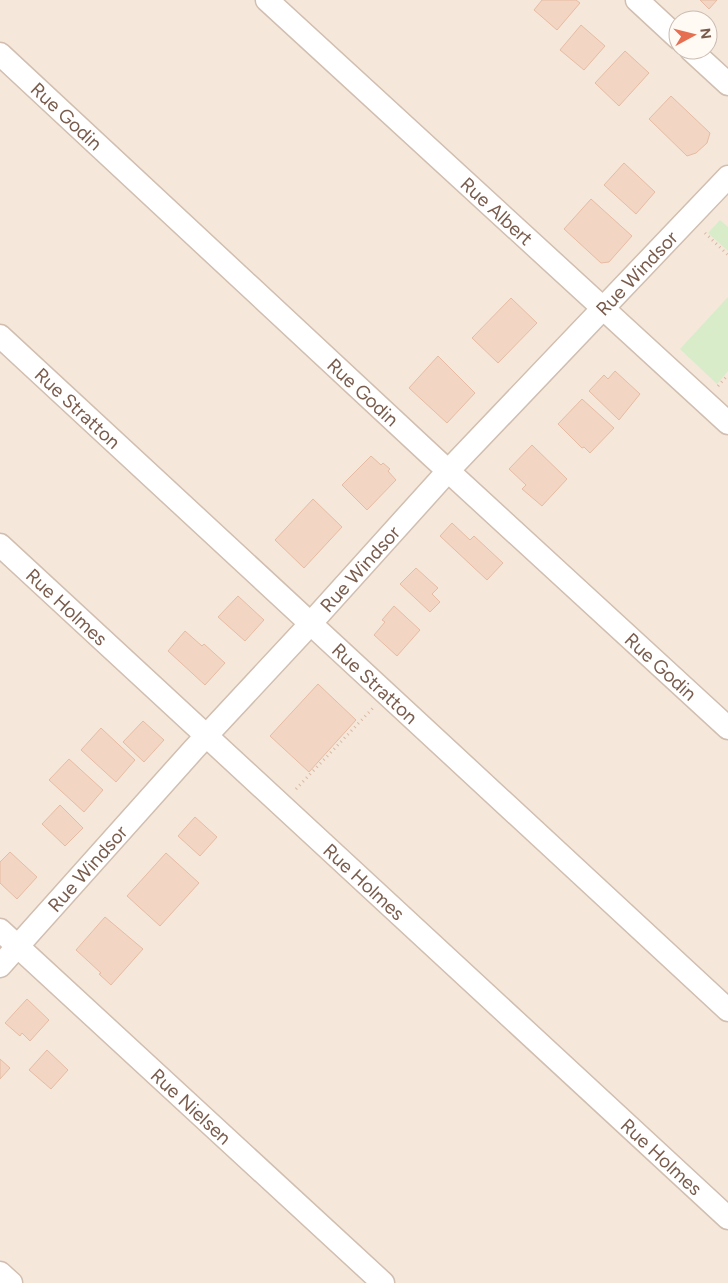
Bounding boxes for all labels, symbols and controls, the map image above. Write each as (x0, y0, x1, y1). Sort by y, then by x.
north arrow (668, 10, 718, 60)
text: N (696, 27, 715, 40)
street label: Rue Godin (26, 78, 107, 155)
street label: Rue Albert (456, 172, 537, 250)
street label: Rue Windsor (591, 226, 683, 321)
street label: Rue Godin (322, 353, 403, 431)
street label: Rue Stratton (30, 363, 125, 454)
street label: Rue Windsor (315, 521, 405, 617)
street label: Rue Holmes (21, 564, 112, 650)
street label: Rue Godin (620, 628, 701, 705)
street label: Rue Stratton (327, 638, 422, 729)
street label: Rue Windsor (43, 820, 133, 917)
street label: Rue Holmes (318, 839, 409, 925)
street label: Rue Nielsen (146, 1064, 236, 1149)
street label: Rue Holmes (616, 1114, 707, 1200)

